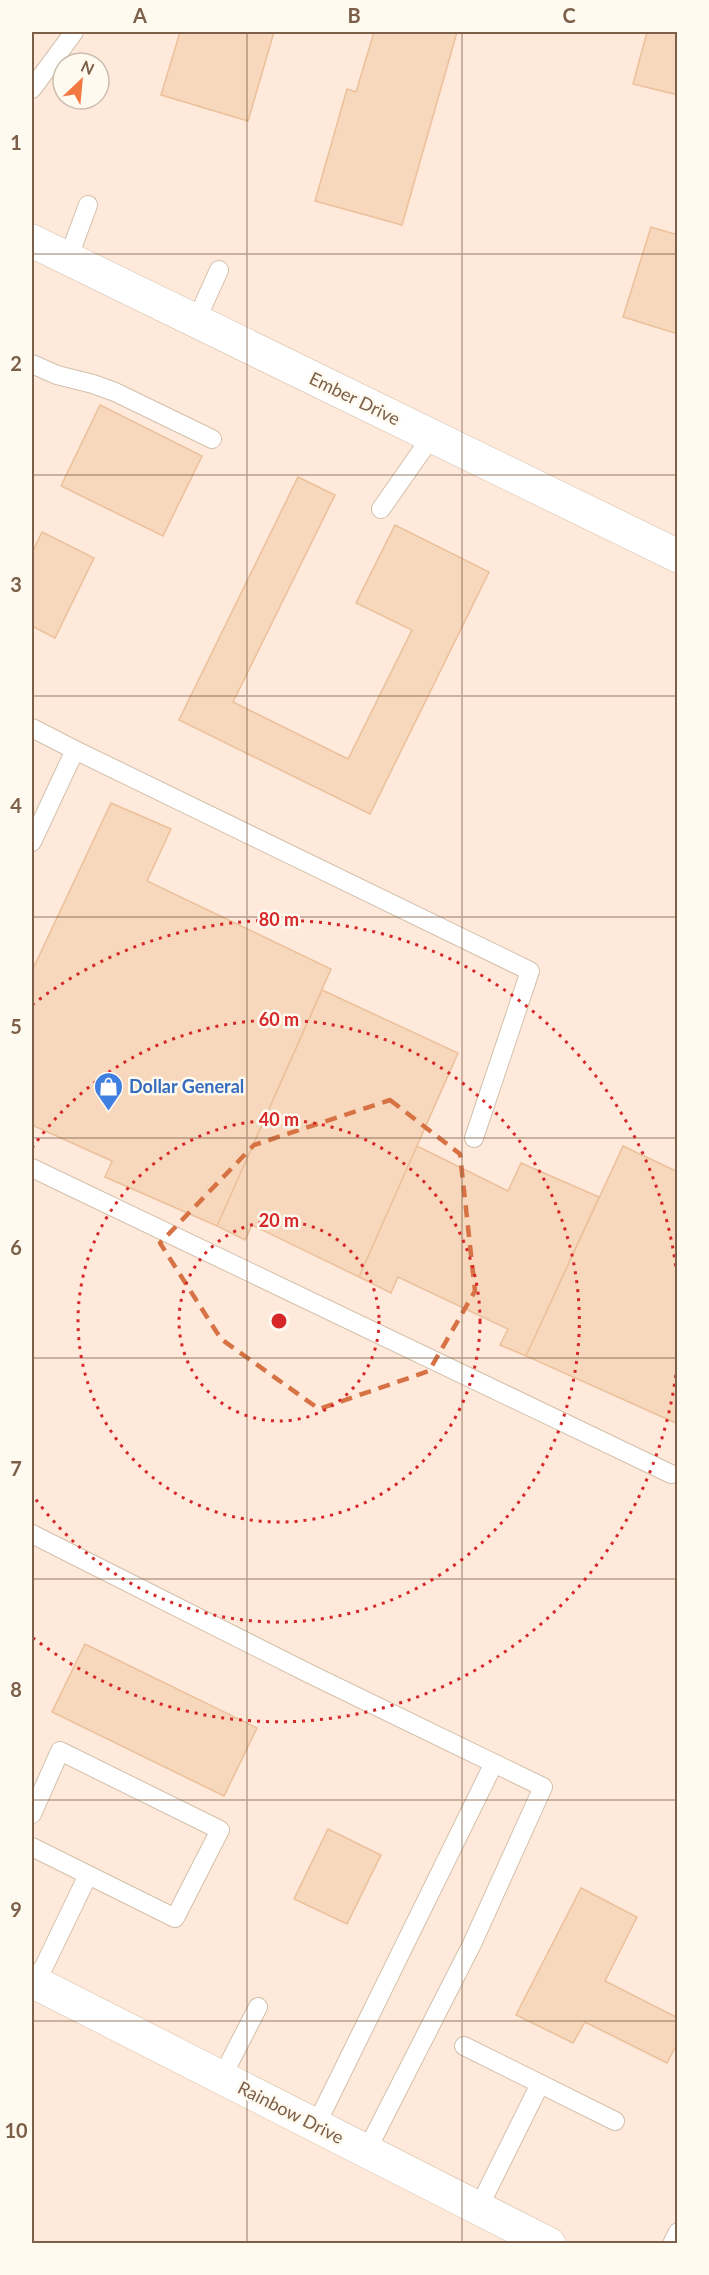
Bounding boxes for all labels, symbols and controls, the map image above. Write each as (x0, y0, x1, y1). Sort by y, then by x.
text: A (132, 3, 147, 27)
text: B (347, 3, 361, 27)
text: C (562, 3, 576, 27)
north arrow (51, 51, 111, 111)
text: N (78, 56, 97, 78)
text: 1 (10, 130, 22, 154)
text: 2 (10, 351, 22, 375)
street label: Ember Drive (306, 367, 404, 429)
text: 3 (10, 572, 22, 596)
text: 4 (10, 793, 22, 817)
text: 80 m (259, 908, 299, 930)
text: 60 m (259, 1008, 299, 1030)
text: 5 (10, 1014, 22, 1038)
shop icon: Dollar General (92, 1070, 124, 1112)
place label: Dollar General (129, 1075, 244, 1097)
text: 40 m (259, 1108, 299, 1130)
text: 20 m (259, 1209, 299, 1231)
text: 6 (10, 1235, 22, 1259)
centre of rings (269, 1311, 289, 1331)
text: 7 (10, 1456, 22, 1480)
text: 8 (10, 1677, 22, 1701)
text: 9 (10, 1897, 22, 1921)
street label: Rainbow Drive (234, 2076, 348, 2148)
text: 10 (4, 2118, 28, 2142)

